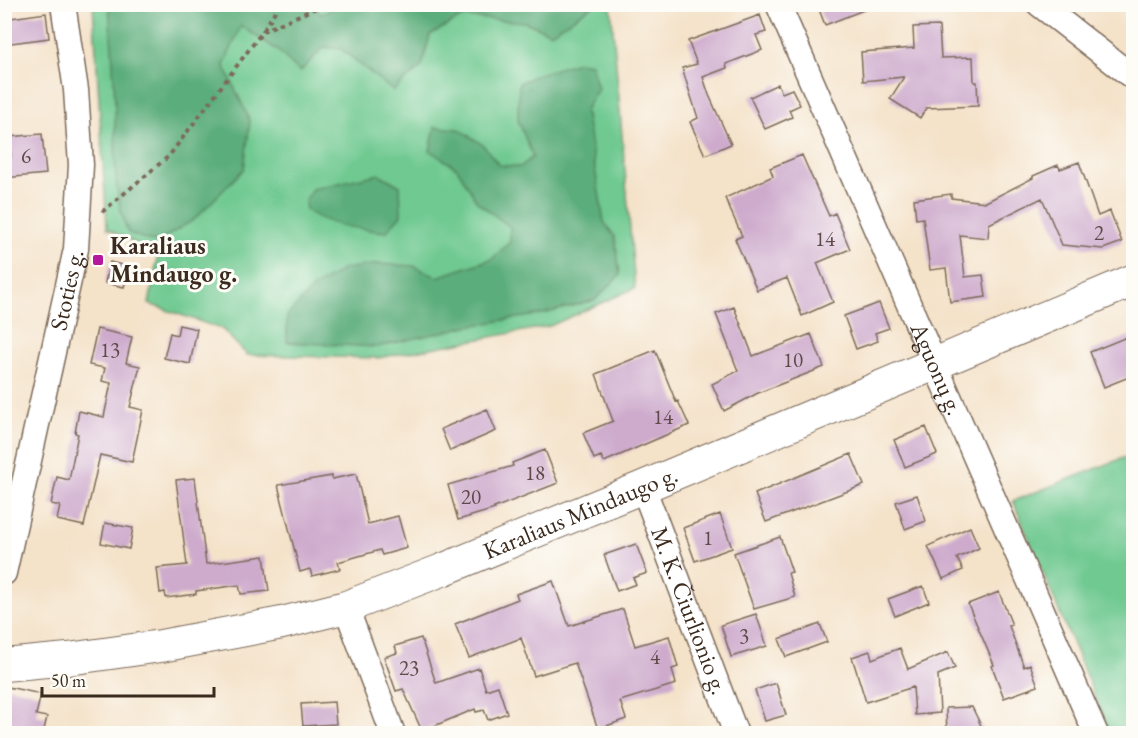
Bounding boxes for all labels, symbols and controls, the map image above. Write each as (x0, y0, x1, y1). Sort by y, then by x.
house number: 6 (21, 142, 31, 169)
house number: 2 (1094, 219, 1104, 246)
house number: 14 (815, 225, 836, 252)
place label: Karaliaus Mindaugo g. (110, 230, 237, 290)
street label: Stoties g. (42, 246, 90, 333)
marker: Karaliaus Mindaugo g. (91, 253, 105, 267)
street label: Aguonų g. (903, 317, 971, 420)
house number: 13 (100, 336, 120, 363)
house number: 10 (783, 346, 803, 373)
house number: 14 (653, 403, 674, 430)
street label: Karaliaus Mindaugo g. (478, 458, 682, 566)
house number: 18 (525, 459, 545, 486)
house number: 20 (461, 483, 481, 510)
street label: M. K. Čiurlionio g. (644, 522, 736, 699)
house number: 1 (703, 524, 713, 551)
house number: 3 (739, 622, 749, 649)
house number: 4 (650, 643, 661, 670)
house number: 23 (399, 654, 419, 681)
scale bar (42, 660, 214, 698)
text: 50 m (51, 669, 86, 692)

